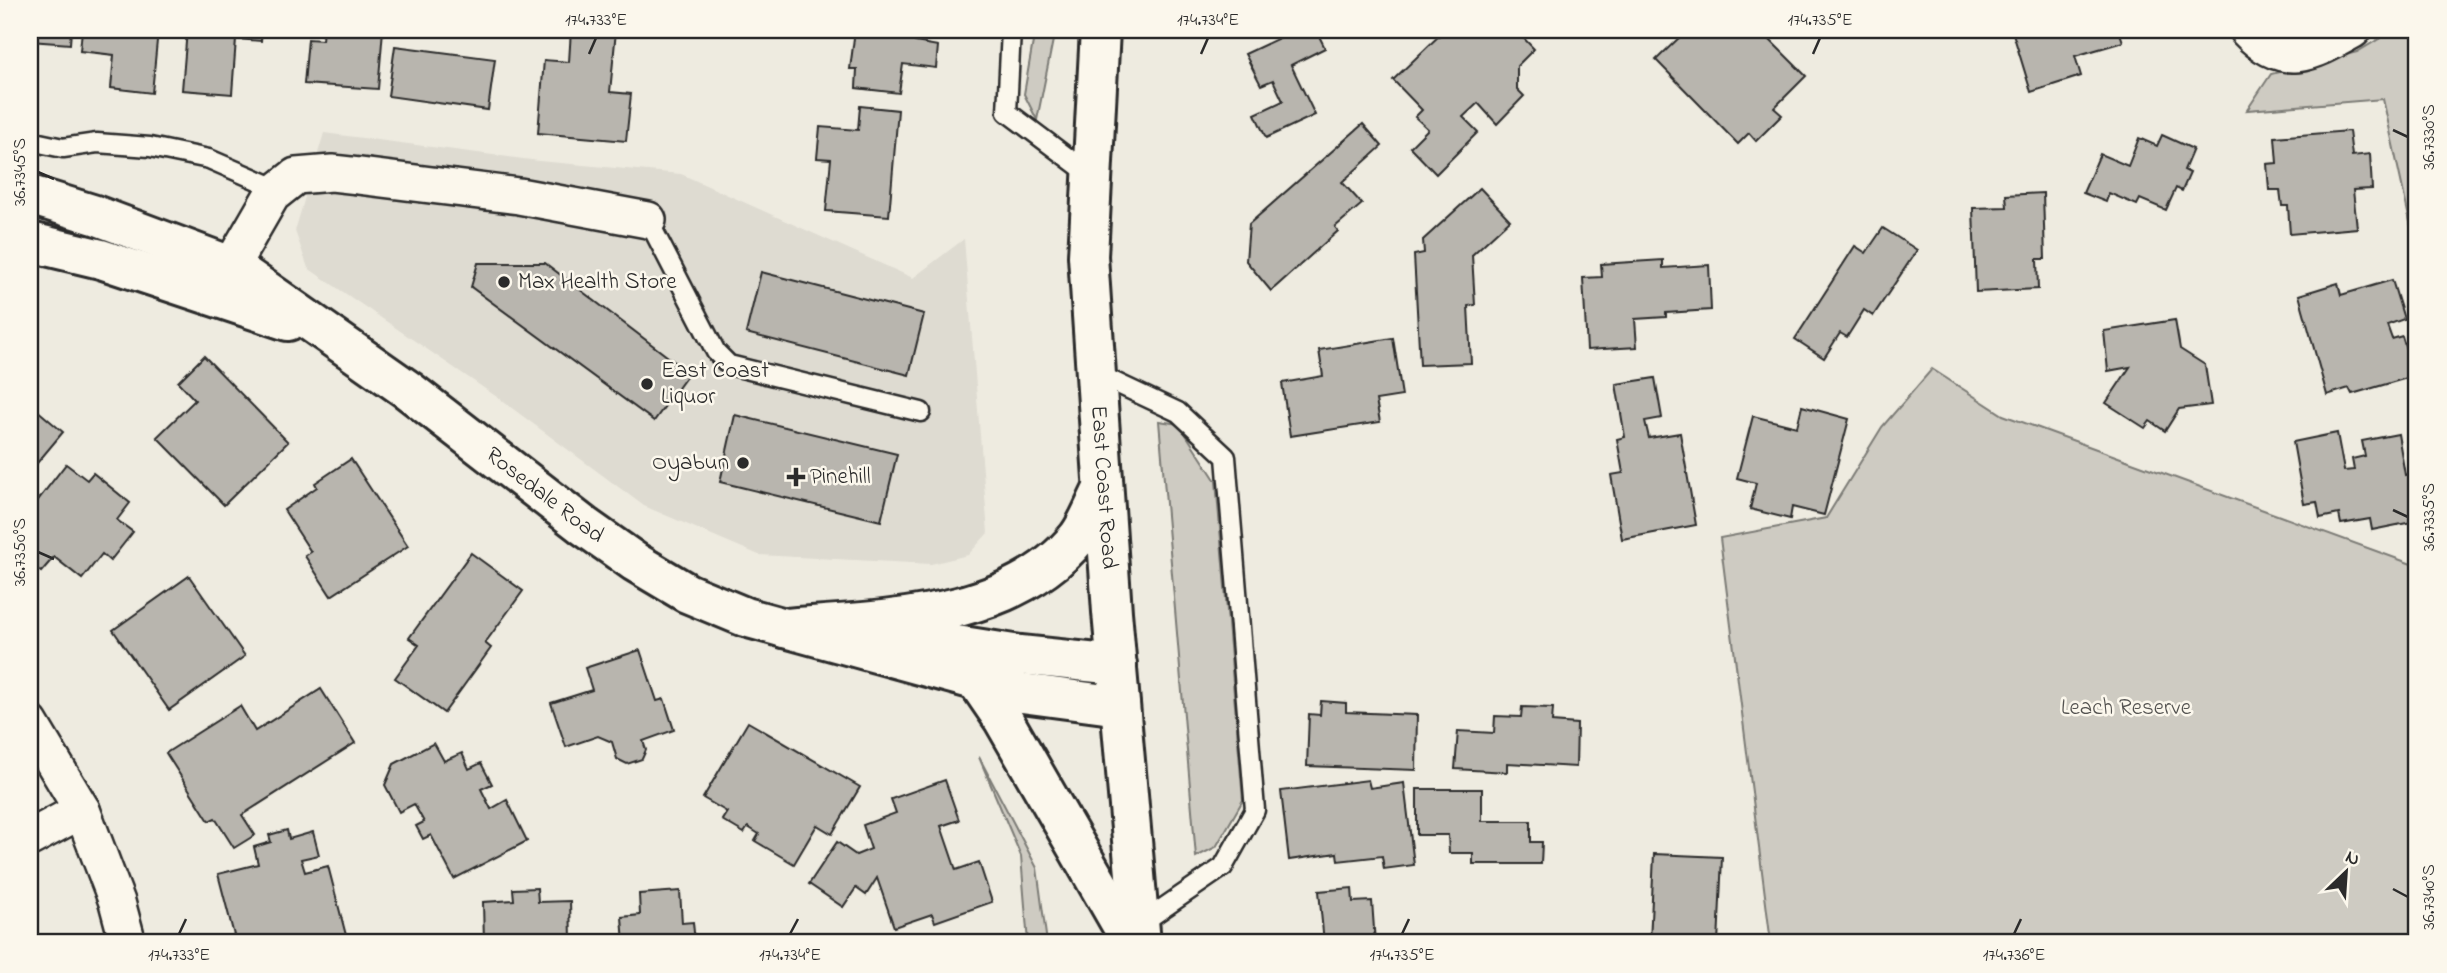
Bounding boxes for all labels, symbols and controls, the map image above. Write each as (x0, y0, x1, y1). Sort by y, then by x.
text: 174.733°E (565, 8, 627, 34)
text: 174.734°E (1177, 8, 1239, 34)
text: 174.735°E (1787, 8, 1853, 34)
text: 36.7330°S (2417, 104, 2443, 170)
text: 36.7345°S (8, 138, 34, 206)
place label: Max Health Store (518, 266, 677, 299)
marker: Max Health Store (496, 274, 512, 290)
place label: East Coast Liquor (661, 355, 769, 414)
marker: East Coast Liquor (639, 376, 655, 392)
street label: East Coast Road (1082, 404, 1126, 570)
street label: Rosedale Road (478, 439, 611, 552)
place label: Oyabun (652, 447, 729, 482)
marker: Oyabun (735, 455, 751, 471)
place label: Pinehill (810, 461, 871, 494)
marker: Pinehill (788, 469, 804, 485)
text: 36.7335°S (2417, 483, 2443, 551)
text: 36.7350°S (8, 518, 34, 586)
park label: Leach Reserve (2061, 692, 2192, 725)
north arrow (2310, 836, 2380, 906)
text: N (2341, 844, 2364, 874)
text: 36.7340°S (2417, 864, 2443, 930)
text: 174.733°E (148, 943, 210, 969)
text: 174.734°E (759, 943, 821, 969)
text: 174.735°E (1369, 943, 1435, 969)
text: 174.736°E (1983, 943, 2045, 969)

